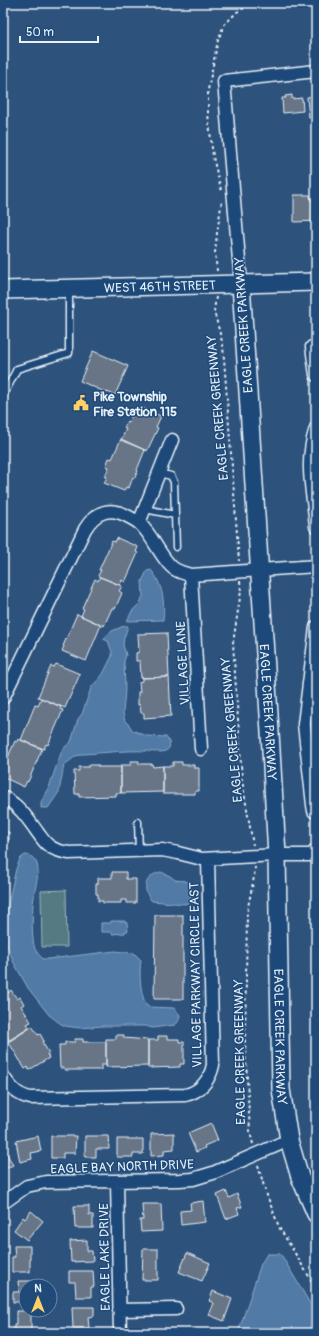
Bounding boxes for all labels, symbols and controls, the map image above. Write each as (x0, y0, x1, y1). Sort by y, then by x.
scale bar (20, 18, 98, 44)
text: 50 m (26, 25, 54, 40)
street label: EAGLE CREEK PARKWAY (231, 256, 257, 393)
street label: WEST 46TH STREET (104, 278, 216, 296)
street label: EAGLE CREEK GREENWAY (204, 334, 232, 481)
place label: Pike Township Fire Station 115 (93, 389, 177, 420)
public building icon: Pike Township Fire Station 115 (72, 394, 90, 412)
street label: VILLAGE LANE (173, 620, 193, 705)
street label: EAGLE CREEK PARKWAY (255, 644, 280, 781)
street label: EAGLE CREEK GREENWAY (218, 656, 246, 803)
street label: VILLAGE PARKWAY CIRCLE EAST (186, 882, 206, 1068)
street label: EAGLE CREEK PARKWAY (270, 969, 290, 1107)
street label: EAGLE CREEK GREENWAY (231, 979, 249, 1125)
street label: EAGLE BAY NORTH DRIVE (50, 1156, 194, 1178)
street label: EAGLE LAKE DRIVE (96, 1203, 114, 1311)
north arrow (18, 1278, 58, 1318)
text: N (34, 1282, 42, 1295)

